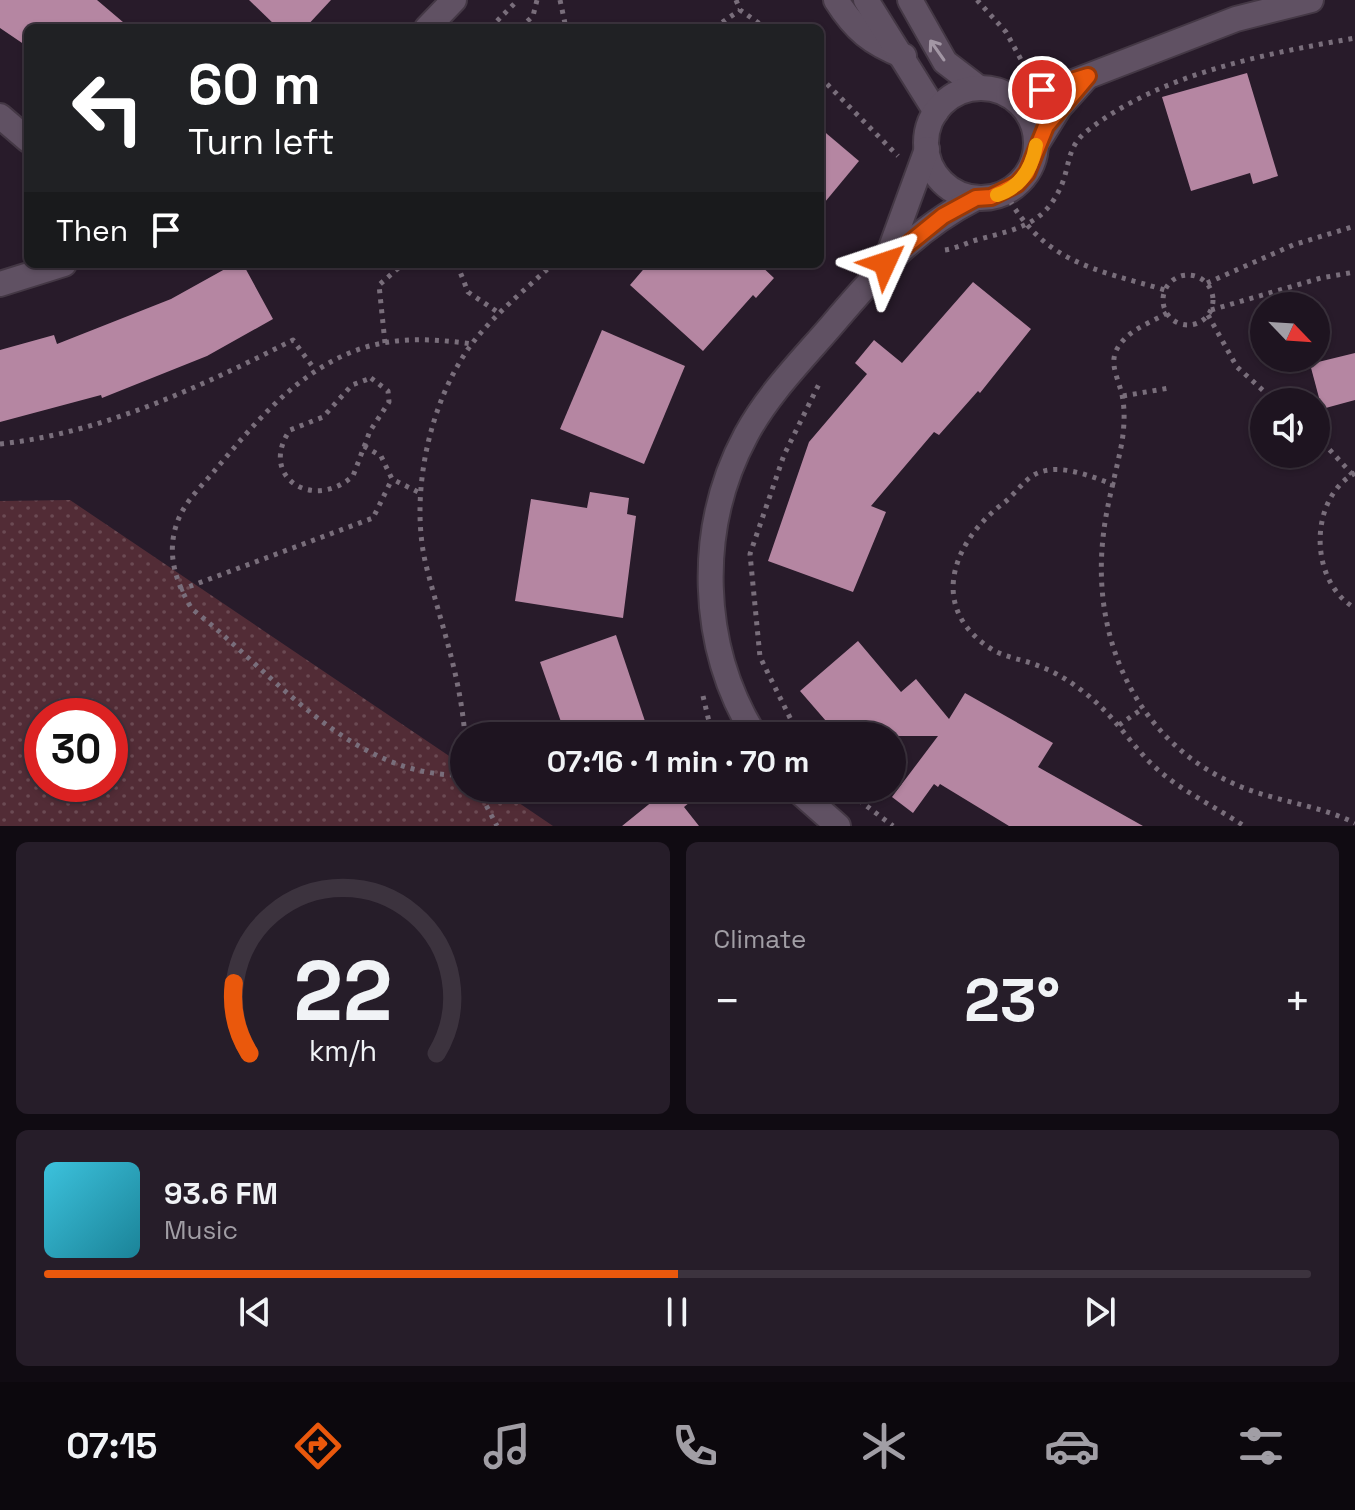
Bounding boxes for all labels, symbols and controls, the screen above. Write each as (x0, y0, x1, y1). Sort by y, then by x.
one-way arrow (929, 40, 945, 62)
text: 60 m (188, 49, 321, 120)
icon: left (56, 56, 160, 160)
pin (1008, 56, 1076, 124)
icon: arrive (1020, 68, 1064, 112)
text: Turn left (188, 119, 335, 165)
icon: arrive (144, 208, 188, 252)
text: Then (56, 211, 128, 250)
position arrow (843, 221, 927, 305)
north arrow (1250, 292, 1330, 372)
map controls (1250, 292, 1330, 468)
button: sound (1250, 388, 1330, 468)
speed limit sign: 30 (24, 698, 128, 802)
text: 07:16 · 1 min · 70 m (547, 742, 809, 781)
text: Climate (714, 922, 806, 956)
text: 22 (293, 938, 392, 1044)
text: 23° (964, 962, 1060, 1039)
text: − (714, 973, 741, 1029)
text: + (1284, 973, 1311, 1029)
text: km/h (309, 1033, 377, 1069)
text: 93.6 FM (164, 1174, 278, 1213)
text: Music (164, 1213, 238, 1247)
icon: previous (233, 1290, 277, 1334)
icon: pause (655, 1290, 699, 1334)
icon: next (1078, 1290, 1122, 1334)
icon: directions (290, 1418, 346, 1474)
icon: music (479, 1418, 535, 1474)
icon: phone (667, 1418, 723, 1474)
icon: climate (856, 1418, 912, 1474)
icon: car (1044, 1418, 1100, 1474)
icon: filters (1233, 1418, 1289, 1474)
text: 07:15 (66, 1423, 157, 1469)

